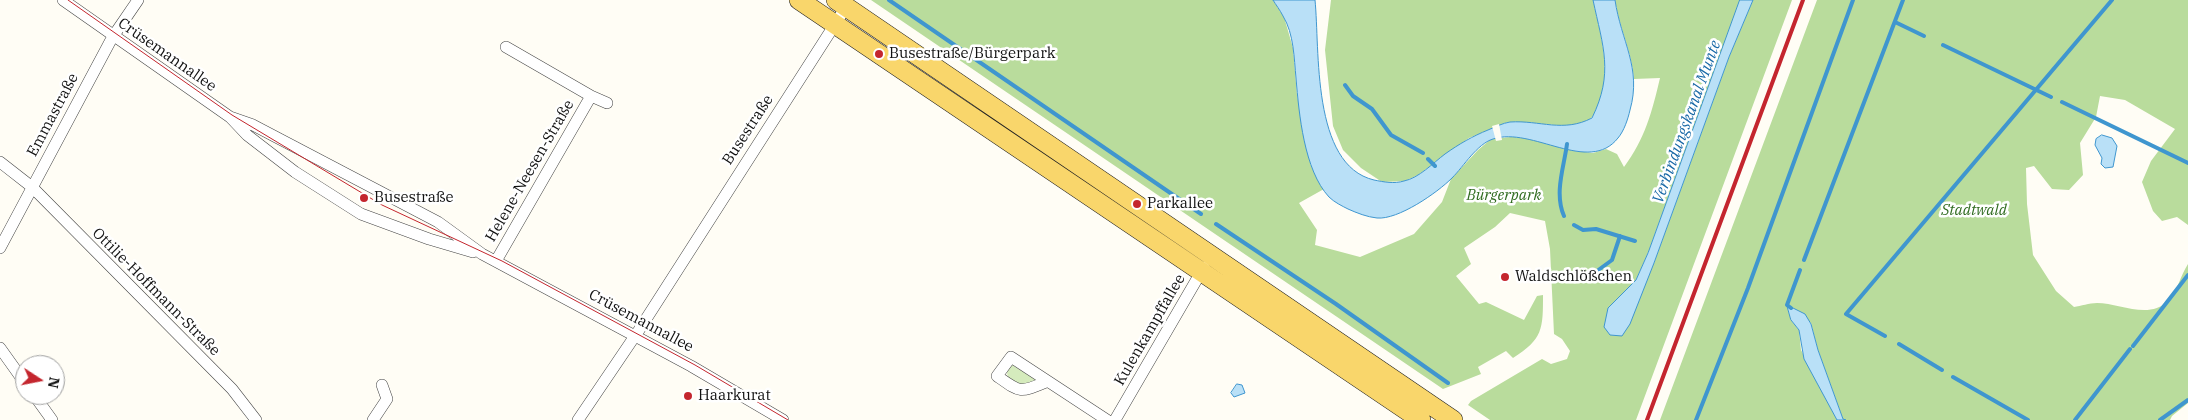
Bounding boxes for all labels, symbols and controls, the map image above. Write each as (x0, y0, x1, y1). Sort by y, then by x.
street label: Crüsemannallee (114, 14, 220, 96)
water label: Verbindungskanal Munte (1649, 38, 1725, 206)
place label: Busestraße/Bürgerpark (889, 45, 1056, 63)
marker: Busestraße/Bürgerpark (873, 48, 885, 60)
street label: Emmastraße (24, 70, 82, 160)
street label: Busestraße (719, 92, 777, 168)
street label: Helene-Neesen-Straße (482, 97, 578, 245)
park label: Bürgerpark (1467, 187, 1541, 205)
place label: Busestraße (374, 189, 454, 207)
marker: Busestraße (358, 192, 370, 204)
place label: Parkallee (1147, 195, 1213, 213)
marker: Parkallee (1131, 198, 1143, 210)
park label: Stadtwald (1941, 202, 2007, 220)
street label: Ottilie-Hoffmann-Straße (88, 224, 224, 360)
place label: Waldschlößchen (1515, 268, 1632, 286)
street label: Kulenkampffallee (1111, 271, 1189, 389)
marker: Waldschlößchen (1499, 271, 1511, 283)
street label: Crüsemannallee (586, 286, 696, 356)
north arrow (15, 355, 65, 405)
text: N (44, 376, 64, 390)
place label: Haarkurat (698, 387, 771, 405)
marker: Haarkurat (682, 390, 694, 402)

